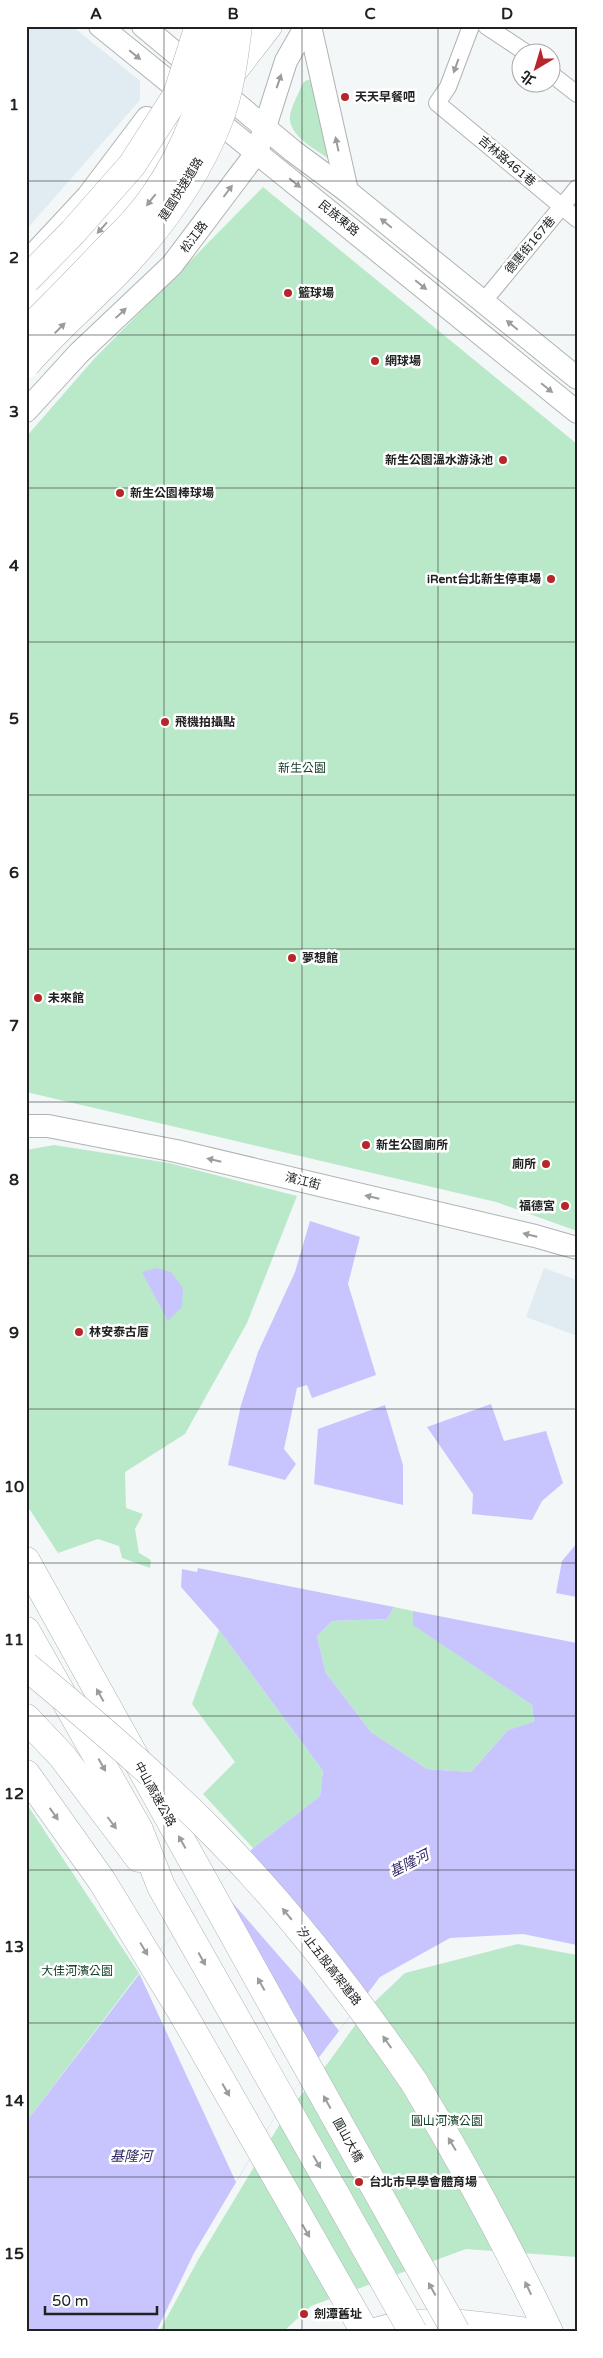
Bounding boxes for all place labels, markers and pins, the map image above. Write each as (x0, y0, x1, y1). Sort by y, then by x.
place label: 天天早餐吧 (355, 90, 415, 104)
marker: 天天早餐吧 (339, 91, 351, 103)
place label: 籃球場 (298, 286, 334, 300)
marker: 籃球場 (282, 287, 294, 299)
place label: 網球場 (385, 354, 421, 368)
marker: 網球場 (369, 355, 381, 367)
place label: 新生公園溫水游泳池 (385, 453, 493, 467)
marker: 新生公園溫水游泳池 (497, 454, 509, 466)
place label: 新生公園棒球場 (130, 486, 214, 500)
marker: 新生公園棒球場 (114, 487, 126, 499)
place label: iRent台北新生停車場 (427, 572, 541, 586)
marker: iRent台北新生停車場 (545, 573, 557, 585)
place label: 飛機拍攝點 (175, 715, 235, 729)
marker: 飛機拍攝點 (159, 716, 171, 728)
place label: 夢想館 (302, 951, 338, 965)
marker: 夢想館 (286, 952, 298, 964)
place label: 未來館 (48, 991, 84, 1005)
marker: 未來館 (32, 992, 44, 1004)
place label: 新生公園廁所 (376, 1138, 448, 1152)
marker: 新生公園廁所 (360, 1139, 372, 1151)
place label: 廁所 (512, 1157, 536, 1171)
marker: 廁所 (540, 1158, 552, 1170)
place label: 福德宮 (519, 1199, 555, 1213)
marker: 福德宮 (559, 1200, 571, 1212)
place label: 林安泰古厝 (89, 1325, 149, 1339)
marker: 林安泰古厝 (73, 1326, 85, 1338)
place label: 台北市早學會體育場 (369, 2175, 477, 2189)
marker: 台北市早學會體育場 (353, 2176, 365, 2188)
place label: 劍潭舊址 (314, 2307, 362, 2321)
marker: 劍潭舊址 (298, 2308, 310, 2320)

